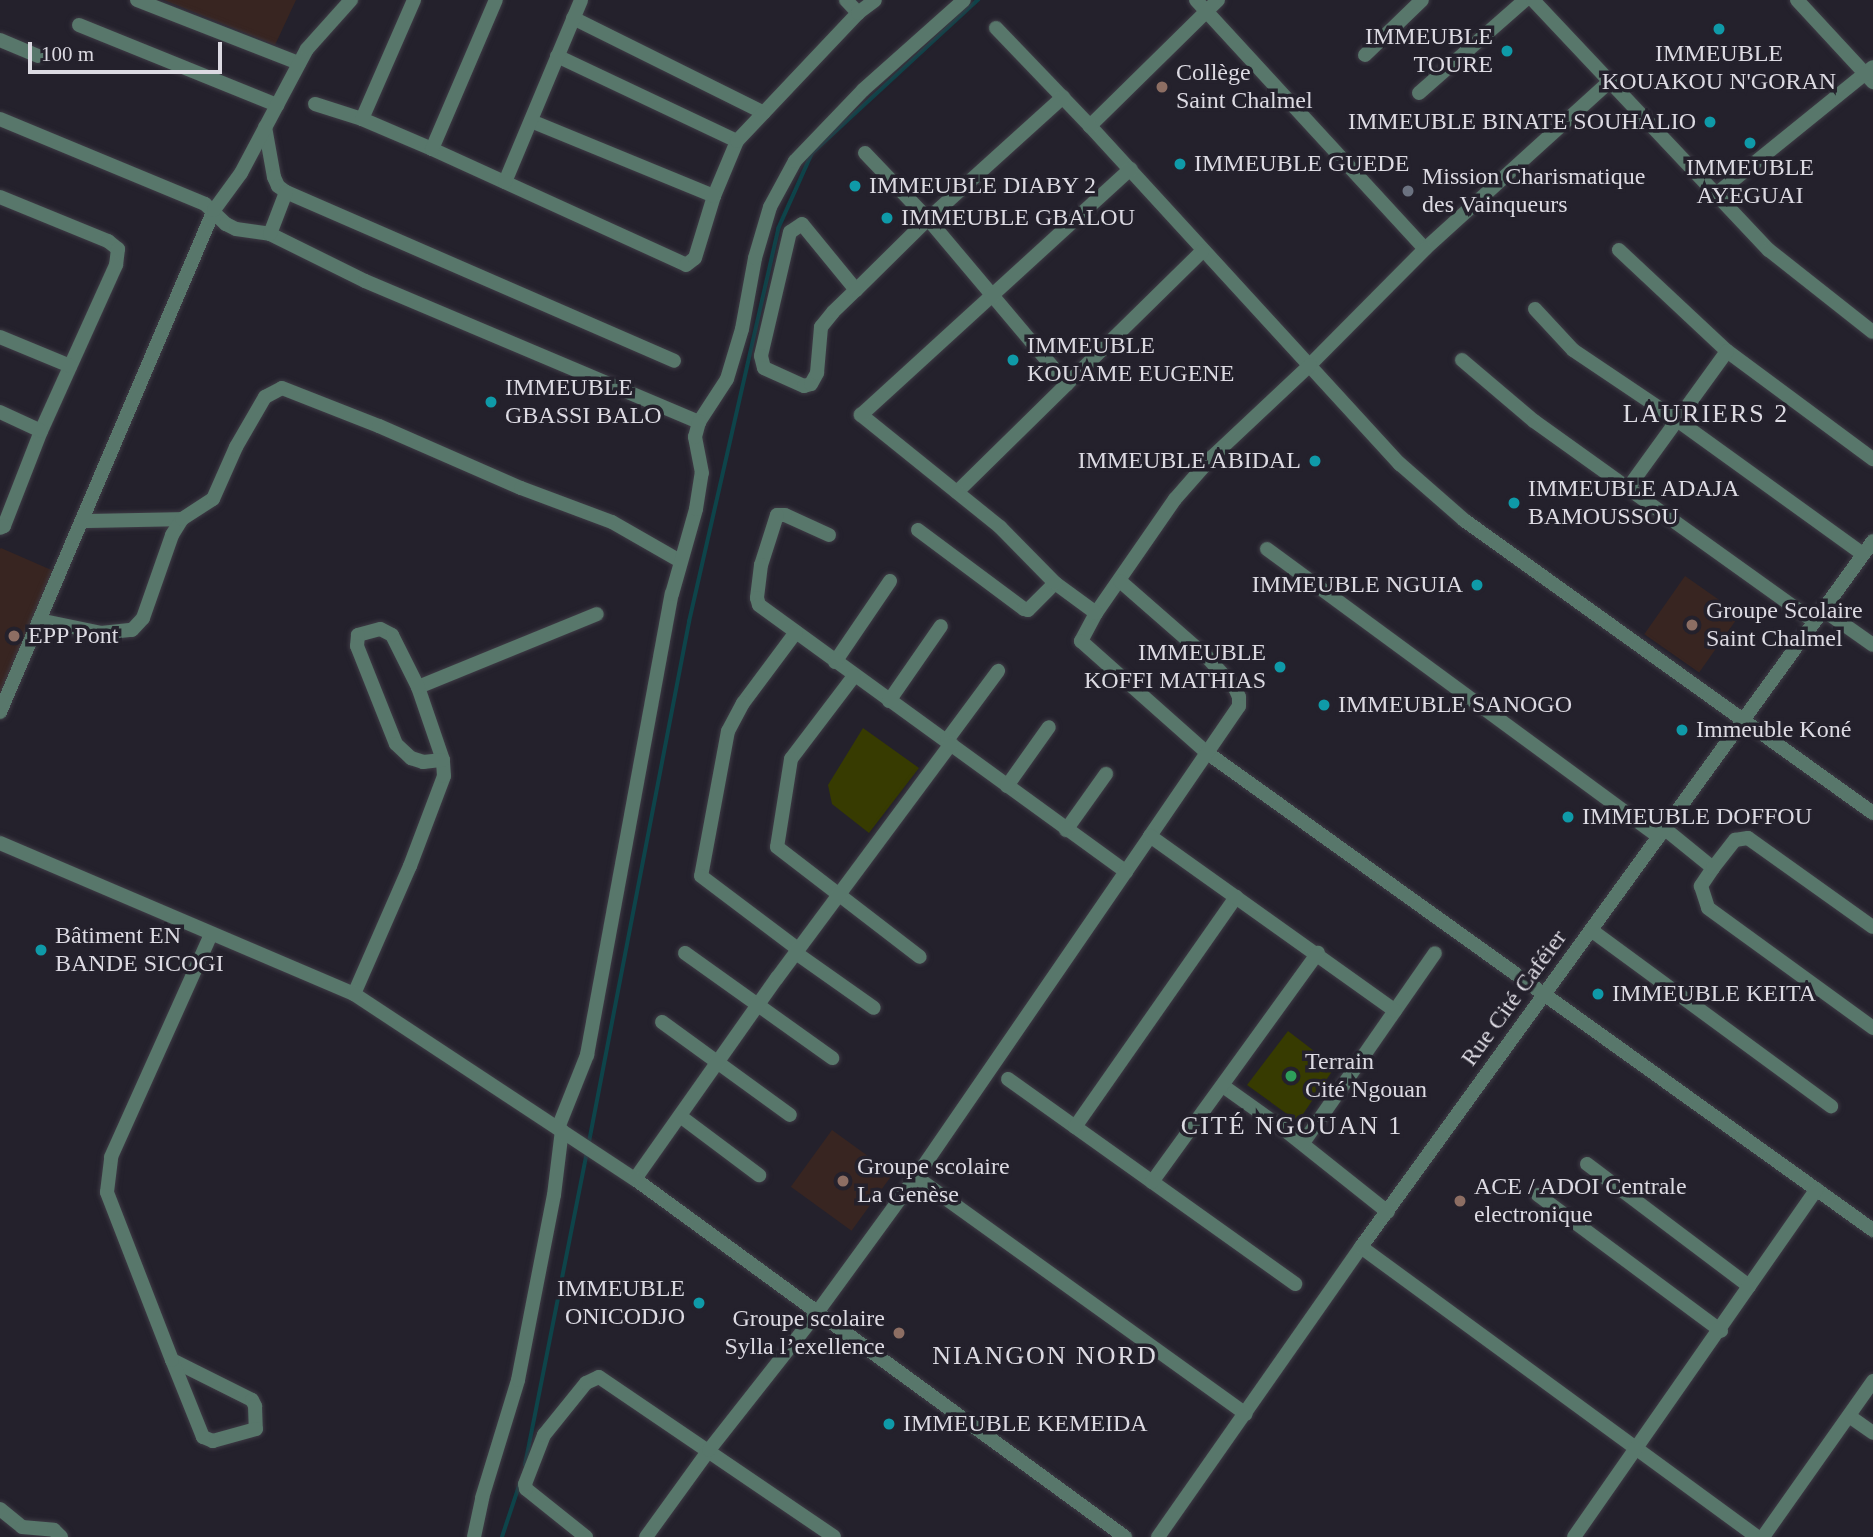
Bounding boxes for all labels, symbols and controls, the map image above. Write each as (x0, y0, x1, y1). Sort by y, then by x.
marker: IMMEUBLE KOUAKOU N'GORAN (1711, 21, 1727, 37)
place label: IMMEUBLE TOURE (1365, 23, 1493, 79)
scale bar (32, 28, 226, 72)
place label: IMMEUBLE KOUAKOU N'GORAN (1602, 40, 1836, 96)
text: 100 m (41, 42, 94, 66)
marker: IMMEUBLE TOURE (1499, 43, 1515, 59)
place label: Collège Saint Chalmel (1176, 59, 1313, 115)
marker: Collège Saint Chalmel (1154, 79, 1170, 95)
place label: IMMEUBLE BINATE SOUHALIO (1348, 108, 1696, 136)
marker: IMMEUBLE BINATE SOUHALIO (1702, 114, 1718, 130)
marker: IMMEUBLE AYEGUAI (1742, 135, 1758, 151)
place label: IMMEUBLE GUEDE (1194, 150, 1409, 178)
place label: IMMEUBLE AYEGUAI (1686, 154, 1814, 210)
marker: IMMEUBLE GUEDE (1172, 156, 1188, 172)
place label: Mission Charismatique des Vainqueurs (1422, 163, 1645, 219)
place label: IMMEUBLE DIABY 2 (869, 172, 1097, 200)
marker: IMMEUBLE DIABY 2 (847, 178, 863, 194)
marker: Mission Charismatique des Vainqueurs (1400, 183, 1416, 199)
place label: IMMEUBLE GBALOU (901, 204, 1135, 232)
marker: IMMEUBLE GBALOU (879, 210, 895, 226)
place label: IMMEUBLE KOUAME EUGENE (1027, 332, 1234, 388)
marker: IMMEUBLE KOUAME EUGENE (1005, 352, 1021, 368)
place label: IMMEUBLE GBASSI BALO (505, 374, 662, 430)
marker: IMMEUBLE GBASSI BALO (483, 394, 499, 410)
district label: LAURIERS 2 (1624, 398, 1788, 430)
place label: IMMEUBLE ABIDAL (1076, 447, 1301, 475)
marker: IMMEUBLE ABIDAL (1307, 453, 1323, 469)
place label: IMMEUBLE ADAJA BAMOUSSOU (1528, 475, 1741, 531)
marker: IMMEUBLE ADAJA BAMOUSSOU (1506, 495, 1522, 511)
place label: IMMEUBLE NGUIA (1252, 571, 1463, 599)
marker: IMMEUBLE NGUIA (1469, 577, 1485, 593)
place label: Groupe Scolaire Saint Chalmel (1706, 597, 1863, 653)
marker: Groupe Scolaire Saint Chalmel (1684, 617, 1700, 633)
place label: EPP Pont (28, 622, 119, 650)
marker: EPP Pont (6, 628, 22, 644)
place label: IMMEUBLE KOFFI MATHIAS (1084, 639, 1266, 695)
marker: IMMEUBLE KOFFI MATHIAS (1272, 659, 1288, 675)
place label: IMMEUBLE SANOGO (1338, 691, 1572, 719)
marker: IMMEUBLE SANOGO (1316, 697, 1332, 713)
place label: Immeuble Koné (1696, 716, 1851, 744)
marker: Immeuble Koné (1674, 722, 1690, 738)
place label: IMMEUBLE DOFFOU (1582, 803, 1812, 831)
marker: IMMEUBLE DOFFOU (1560, 809, 1576, 825)
place label: Bâtiment EN BANDE SICOGI (55, 922, 224, 978)
street label: Rue Cité Caféier (1455, 924, 1573, 1072)
marker: Bâtiment EN BANDE SICOGI (33, 942, 49, 958)
place label: IMMEUBLE KEITA (1612, 980, 1816, 1008)
marker: IMMEUBLE KEITA (1590, 986, 1606, 1002)
place label: Terrain Cité Ngouan (1305, 1048, 1427, 1104)
marker: Terrain Cité Ngouan (1283, 1068, 1299, 1084)
district label: CITÉ NGOUAN 1 (1182, 1110, 1402, 1142)
place label: Groupe scolaire La Genèse (857, 1153, 1010, 1209)
marker: Groupe scolaire La Genèse (835, 1173, 851, 1189)
place label: ACE / ADOI Centrale electronique (1474, 1173, 1688, 1229)
marker: ACE / ADOI Centrale electronique (1452, 1193, 1468, 1209)
place label: IMMEUBLE ONICODJO (557, 1275, 685, 1331)
marker: IMMEUBLE ONICODJO (691, 1295, 707, 1311)
place label: Groupe scolaire Sylla l’exellence (724, 1305, 885, 1361)
marker: Groupe scolaire Sylla l’exellence (891, 1325, 907, 1341)
district label: NIANGON NORD (934, 1340, 1156, 1372)
place label: IMMEUBLE KEMEIDA (903, 1410, 1148, 1438)
marker: IMMEUBLE KEMEIDA (881, 1416, 897, 1432)

